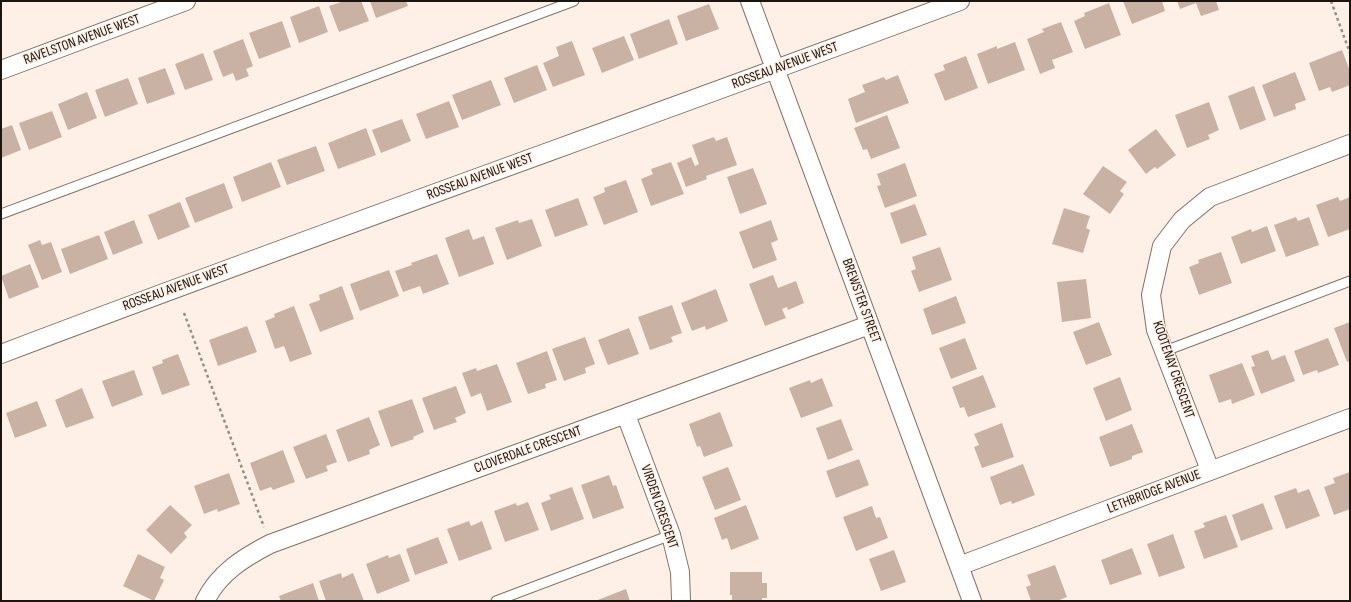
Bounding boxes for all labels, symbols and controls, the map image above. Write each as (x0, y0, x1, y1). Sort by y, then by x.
street label: RAVELSTON AVENUE WEST (21, 11, 143, 69)
street label: ROSSEAU AVENUE WEST (730, 39, 840, 93)
street label: ROSSEAU AVENUE WEST (425, 150, 535, 204)
street label: BREWSTER STREET (838, 256, 884, 346)
street label: ROSSEAU AVENUE WEST (121, 261, 231, 315)
street label: KOOTENAY CRESCENT (1148, 319, 1198, 421)
street label: CLOVERDALE CRESCENT (472, 423, 584, 477)
street label: VIRDEN CRESCENT (637, 463, 681, 551)
street label: LETHBRIDGE AVENUE (1105, 466, 1203, 518)

